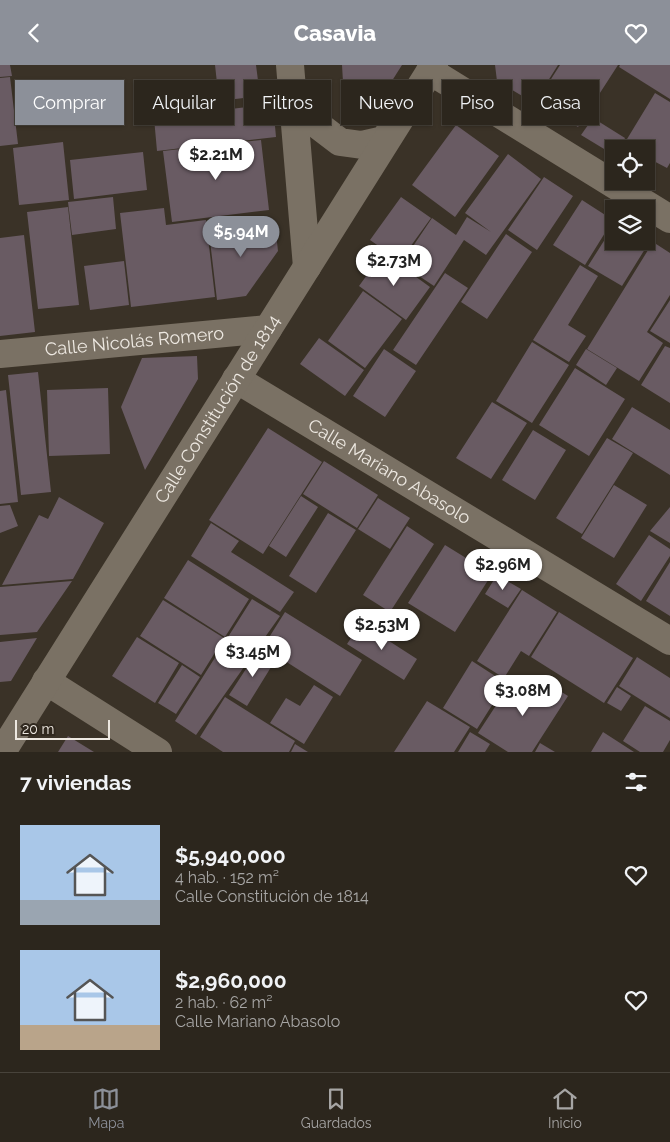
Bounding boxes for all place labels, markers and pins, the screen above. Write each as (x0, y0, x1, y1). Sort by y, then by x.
pin: $2.21M (175, 139, 257, 181)
pin: $5.94M (200, 215, 282, 258)
pin: $2.73M (353, 245, 435, 287)
pin: $2.96M (462, 549, 544, 591)
pin: $2.53M (341, 609, 423, 651)
pin: $3.45M (212, 635, 294, 678)
pin: $3.08M (482, 675, 564, 717)

